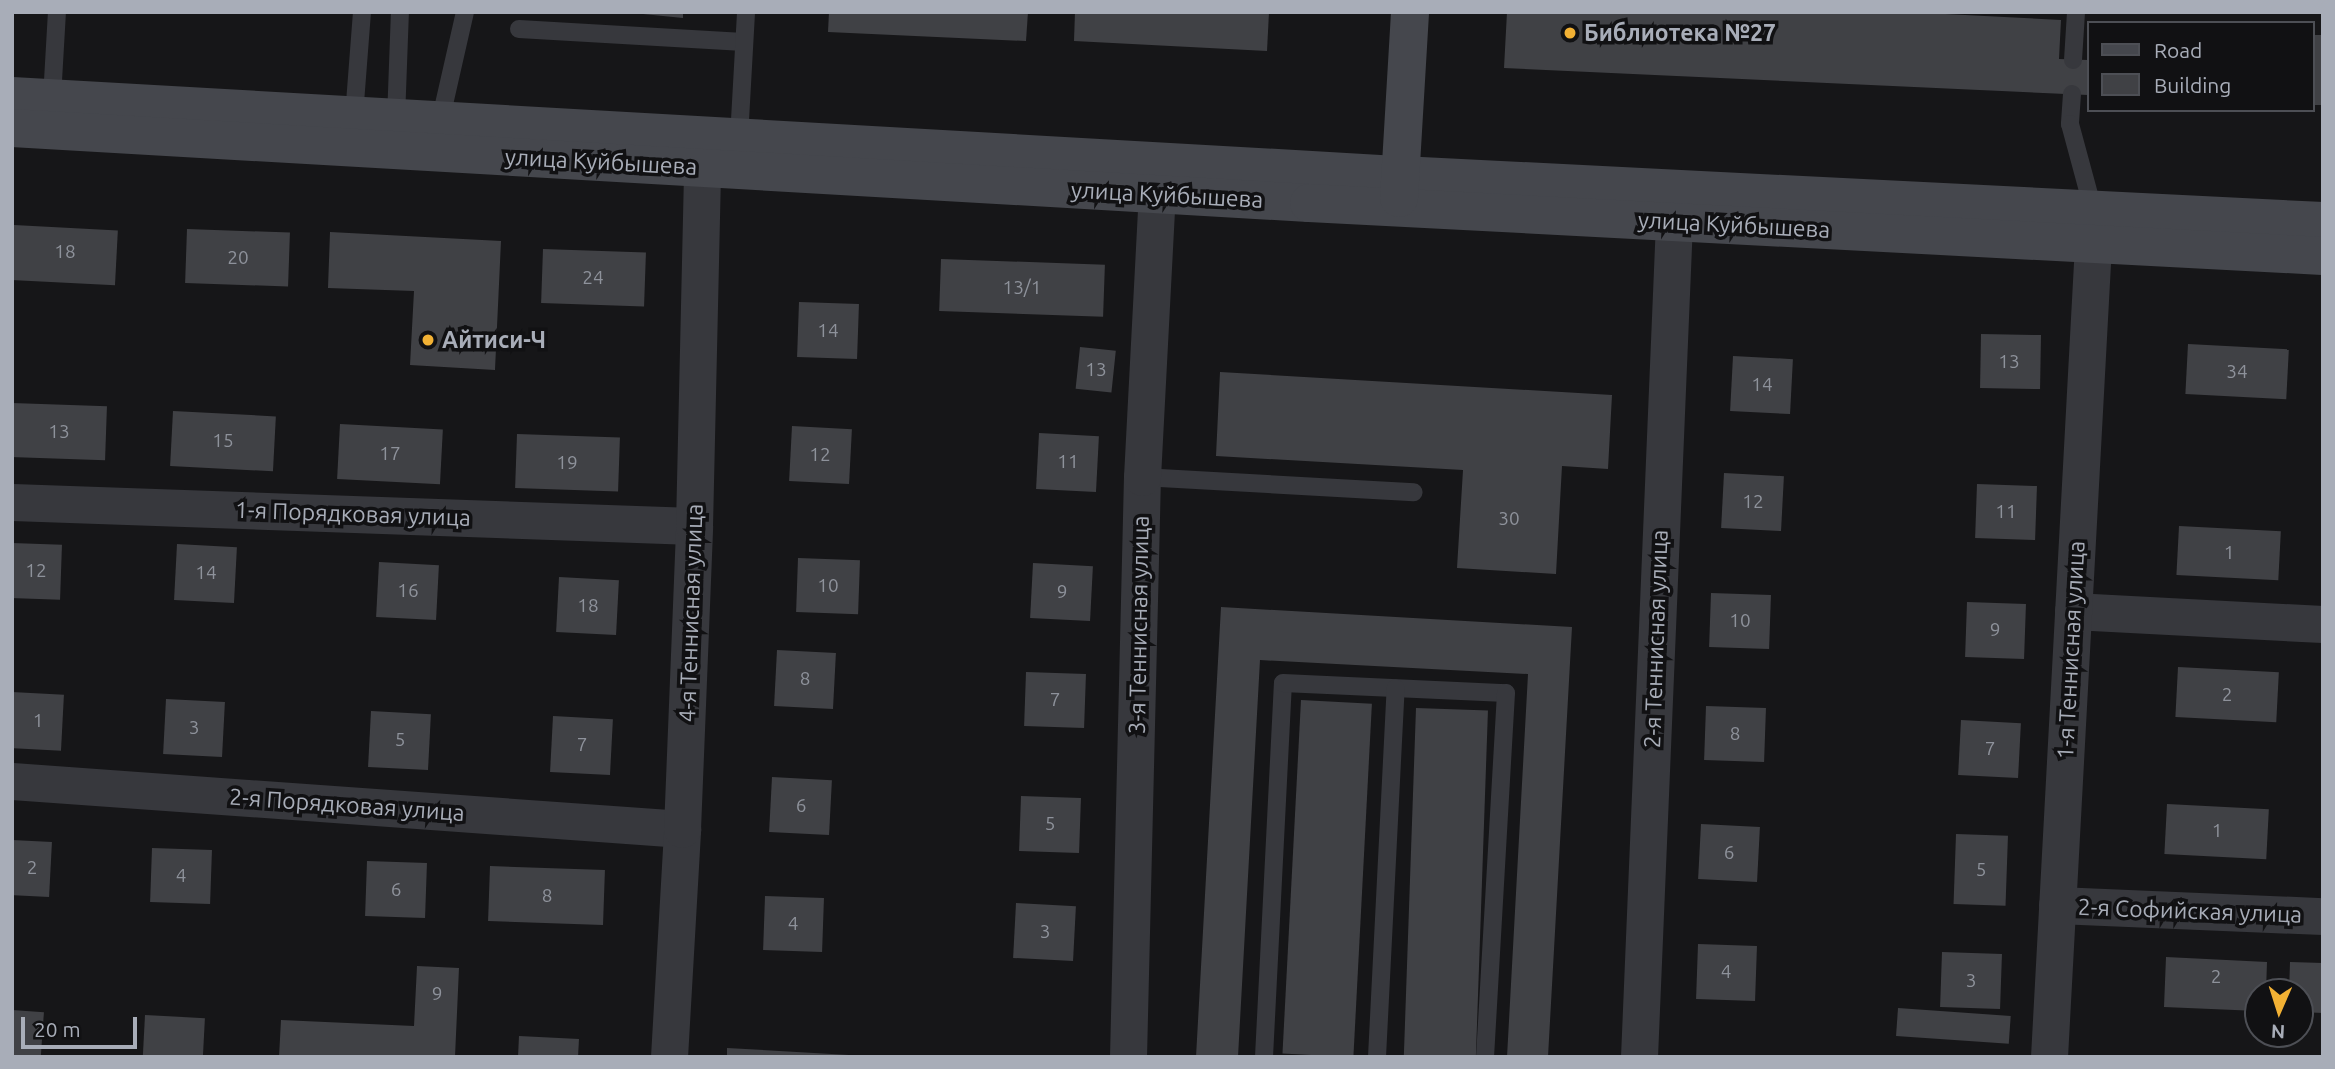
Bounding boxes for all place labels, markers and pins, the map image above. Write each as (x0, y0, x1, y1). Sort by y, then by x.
place label: Библиотека №27 (1584, 19, 1776, 47)
marker: Библиотека №27 (1562, 25, 1578, 41)
place label: Айтиси-Ч (442, 326, 546, 354)
marker: Айтиси-Ч (420, 332, 436, 348)

